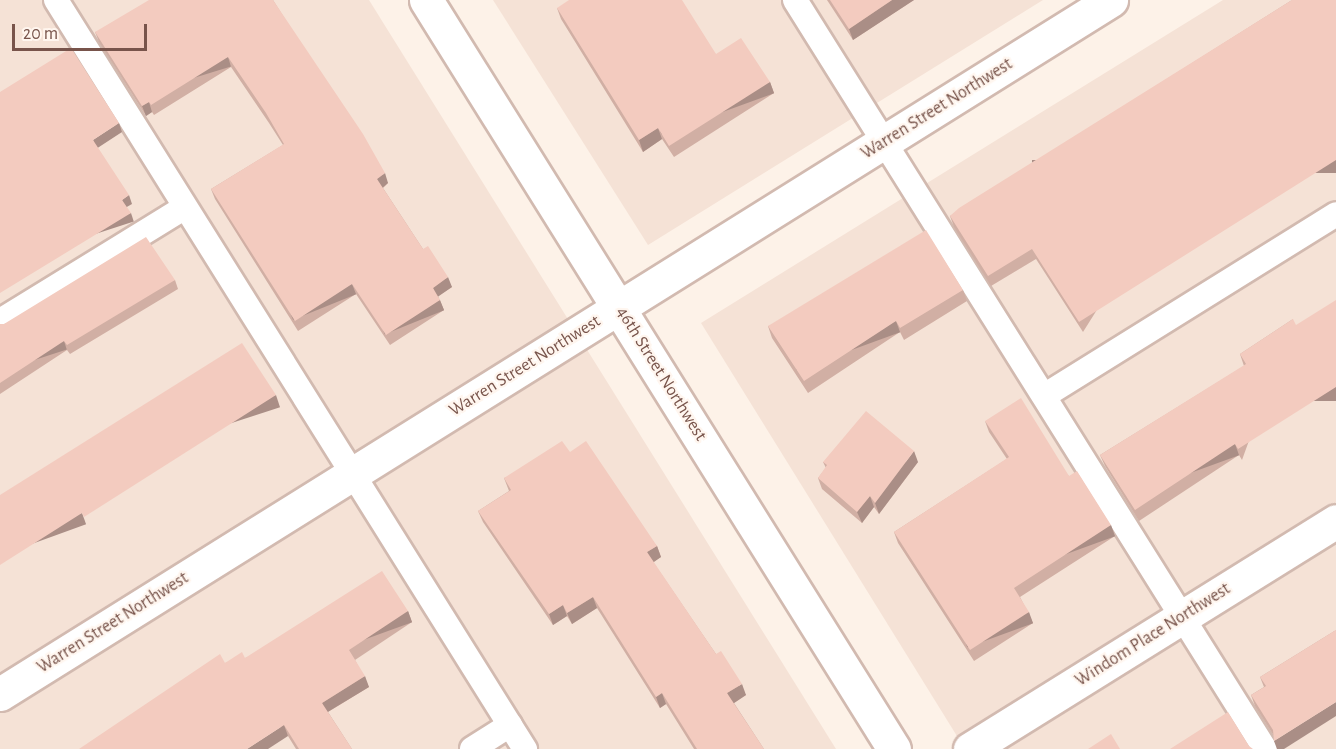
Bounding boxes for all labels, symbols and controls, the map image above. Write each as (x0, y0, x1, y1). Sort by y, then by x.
scale bar (15, 12, 150, 50)
text: 20 m (23, 25, 58, 43)
street label: Warren Street Northwest (857, 54, 1017, 164)
street label: 46th Street Northwest (611, 303, 711, 445)
street label: Warren Street Northwest (445, 311, 605, 421)
street label: Warren Street Northwest (33, 568, 193, 678)
street label: Windom Place Northwest (1071, 578, 1235, 692)

